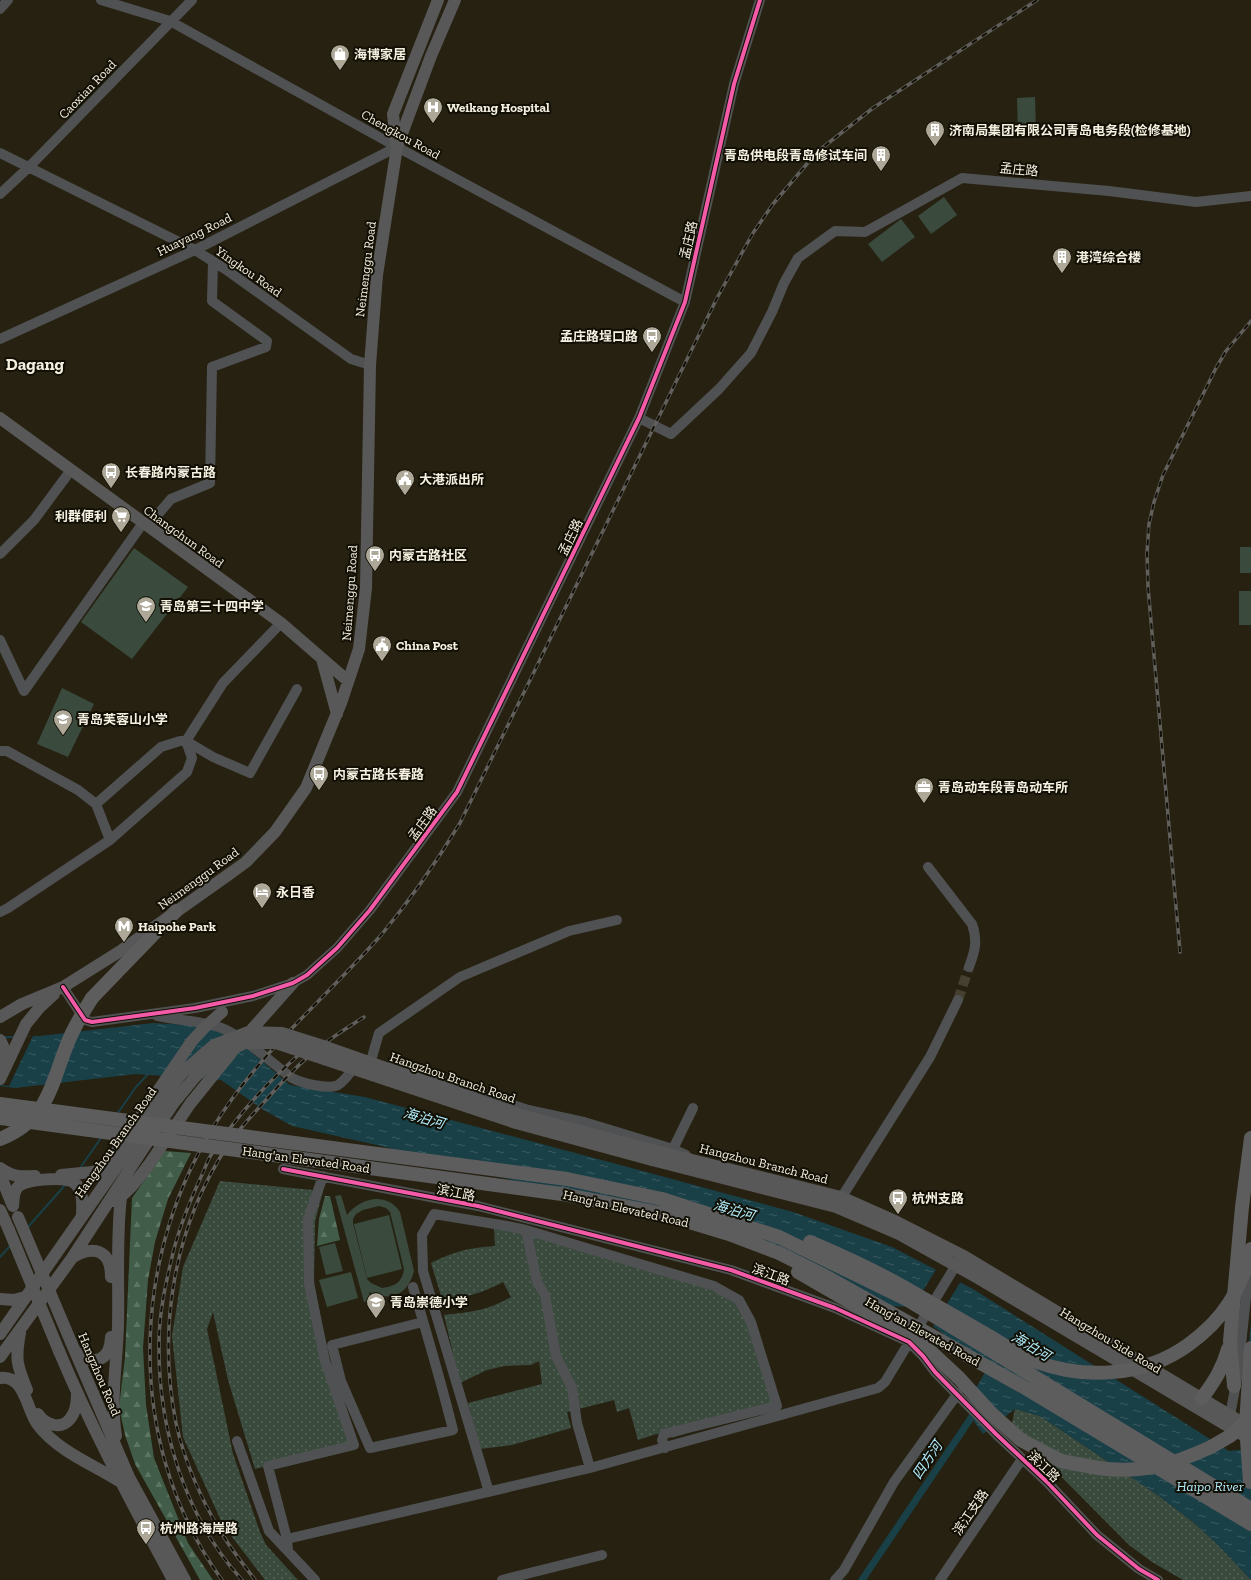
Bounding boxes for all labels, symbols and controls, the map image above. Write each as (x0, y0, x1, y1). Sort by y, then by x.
shop icon: 海博家居 (329, 43, 351, 71)
place label: 海博家居 (354, 47, 406, 62)
street label: Caoxian Road (56, 57, 119, 122)
hospital icon: Weikang Hospital (422, 96, 444, 124)
place label: Weikang Hospital (447, 100, 550, 115)
street label: Chengkou Road (359, 107, 443, 162)
building icon: 济南局集团有限公司青岛电务段(检修基地) (924, 119, 946, 147)
place label: 济南局集团有限公司青岛电务段(检修基地) (949, 123, 1191, 138)
building icon: 青岛供电段青岛修试车间 (870, 144, 892, 172)
place label: 青岛供电段青岛修试车间 (724, 148, 867, 163)
street label: 孟庄路 (999, 160, 1039, 179)
street label: Huayang Road (154, 210, 234, 259)
street label: 孟庄路 (677, 219, 700, 261)
street label: Neimenggu Road (352, 220, 379, 318)
street label: Yingkou Road (212, 243, 285, 300)
building icon: 港湾综合楼 (1051, 246, 1073, 274)
place label: 港湾综合楼 (1076, 250, 1141, 265)
bus stop icon: 孟庄路埕口路 (641, 325, 663, 353)
place label: 孟庄路埕口路 (560, 329, 638, 344)
district label: Dagang (6, 354, 65, 374)
bus stop icon: 长春路内蒙古路 (100, 461, 122, 489)
place label: 长春路内蒙古路 (125, 465, 216, 480)
public building icon: 大港派出所 (394, 468, 416, 496)
place label: 大港派出所 (419, 472, 484, 487)
street label: Changchun Road (141, 502, 227, 571)
supermarket icon: 利群便利 (110, 505, 132, 533)
place label: 利群便利 (55, 509, 107, 524)
street label: 孟庄路 (555, 516, 586, 558)
street label: Neimenggu Road (339, 544, 360, 642)
bus stop icon: 内蒙古路社区 (364, 544, 386, 572)
place label: 内蒙古路社区 (389, 548, 467, 563)
school or university icon: 青岛第三十四中学 (135, 595, 157, 623)
place label: 青岛第三十四中学 (160, 599, 264, 614)
public building icon: China Post (371, 634, 393, 662)
place label: China Post (396, 638, 459, 653)
school or university icon: 青岛芙蓉山小学 (52, 708, 74, 736)
place label: 青岛芙蓉山小学 (77, 712, 168, 727)
bus stop icon: 内蒙古路长春路 (308, 763, 330, 791)
place label: 内蒙古路长春路 (333, 767, 424, 782)
office icon: 青岛动车段青岛动车所 (913, 776, 935, 804)
place label: 青岛动车段青岛动车所 (938, 780, 1068, 795)
street label: 孟庄路 (405, 803, 440, 843)
street label: Neimenggu Road (155, 844, 242, 913)
hotel icon: 永日香 (251, 881, 273, 909)
place label: 永日香 (276, 885, 315, 900)
metro station icon: Haipohe Park (113, 915, 135, 943)
place label: Haipohe Park (138, 919, 216, 934)
street label: Hangzhou Branch Road (388, 1049, 518, 1106)
street label: Hangzhou Branch Road (71, 1084, 159, 1201)
water label: 海泊河 (401, 1105, 449, 1133)
street label: Hangzhou Branch Road (698, 1140, 830, 1187)
street label: Hang'an Elevated Road (241, 1143, 371, 1176)
street label: 滨江路 (435, 1181, 476, 1204)
street label: Hang'an Elevated Road (562, 1187, 690, 1230)
bus stop icon: 杭州支路 (887, 1187, 909, 1215)
place label: 杭州支路 (912, 1191, 964, 1206)
water label: 海泊河 (711, 1197, 759, 1225)
street label: 滨江路 (750, 1261, 792, 1288)
school or university icon: 青岛崇德小学 (365, 1291, 387, 1319)
street label: Hang'an Elevated Road (863, 1294, 983, 1369)
place label: 青岛崇德小学 (390, 1295, 468, 1310)
street label: Hangzhou Side Road (1057, 1304, 1164, 1377)
water label: 海泊河 (1008, 1328, 1056, 1366)
street label: Hangzhou Road (75, 1330, 124, 1418)
water label: 四方河 (909, 1436, 948, 1482)
street label: 滨江路 (1024, 1447, 1063, 1485)
water label: Haipo River (1176, 1478, 1244, 1495)
street label: 滨江支路 (950, 1487, 991, 1538)
bus stop icon: 杭州路海岸路 (135, 1517, 157, 1545)
place label: 杭州路海岸路 (160, 1521, 238, 1536)

